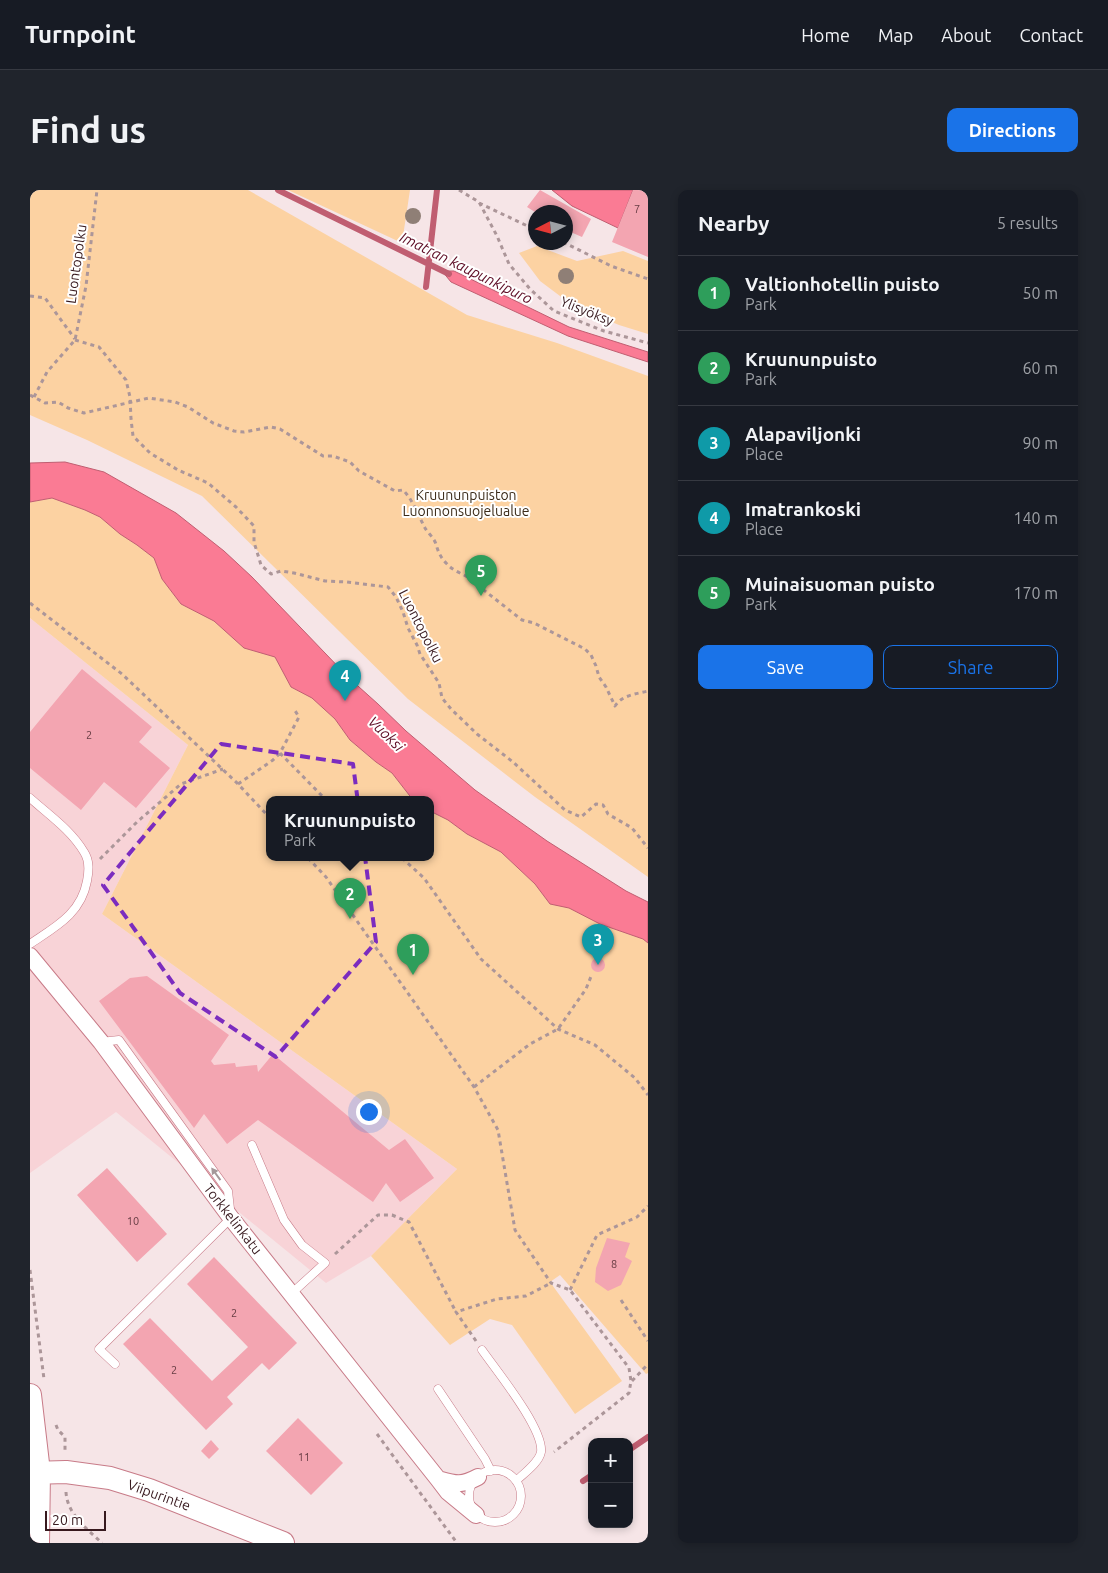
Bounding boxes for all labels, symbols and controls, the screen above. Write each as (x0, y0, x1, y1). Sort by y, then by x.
text: Turnpoint (25, 21, 136, 48)
text: Home (801, 25, 850, 45)
text: Map (878, 25, 913, 45)
text: About (941, 25, 991, 45)
text: Contact (1019, 25, 1083, 45)
button: Directions (947, 108, 1078, 152)
text: Find us (30, 110, 146, 150)
house number: 7 (634, 203, 640, 215)
north arrow (528, 205, 573, 250)
text: Nearby (698, 211, 769, 235)
text: 5 results (997, 214, 1058, 232)
street label: Luontopolku (63, 223, 89, 305)
water label: Imatran kaupunkipuro (397, 228, 535, 307)
text: Valtionhotellin puisto (745, 273, 940, 295)
text: 1 (709, 284, 719, 302)
text: 50 m (1022, 284, 1058, 302)
street label: Ylisyöksy (558, 293, 616, 329)
text: Park (745, 295, 777, 313)
text: Kruununpuisto (745, 348, 877, 370)
text: 2 (709, 359, 719, 377)
text: 60 m (1022, 359, 1058, 377)
text: Park (745, 370, 777, 388)
text: Alapaviljonki (745, 423, 861, 445)
text: 3 (709, 434, 719, 452)
text: 90 m (1022, 434, 1058, 452)
text: Place (745, 445, 783, 463)
park label: Kruununpuiston Luonnonsuojelualue (402, 487, 530, 519)
text: Imatrankoski (745, 498, 861, 520)
text: 4 (709, 509, 719, 527)
text: 140 m (1013, 509, 1058, 527)
text: Place (745, 520, 783, 538)
pin: 5 (465, 555, 497, 596)
text: Muinaisuoman puisto (745, 573, 935, 595)
text: 5 (709, 584, 719, 602)
text: 170 m (1013, 584, 1058, 602)
street label: Luontopolku (396, 587, 446, 665)
text: Park (745, 595, 777, 613)
button: Save (698, 645, 873, 689)
button: Share (883, 645, 1058, 689)
pin: 4 (329, 660, 361, 701)
water label: Vuoksi (365, 713, 409, 756)
house number: 2 (86, 729, 92, 741)
popup (266, 796, 434, 861)
text: Kruununpuisto (284, 809, 416, 831)
text: Park (284, 831, 316, 849)
pin: 2 (334, 878, 366, 919)
pin: 3 (582, 924, 614, 965)
pin: 1 (397, 934, 429, 975)
your location (356, 1099, 382, 1125)
one-way arrow (211, 1167, 221, 1181)
street label: Torkkelinkatu (201, 1181, 265, 1257)
house number: 10 (127, 1215, 139, 1227)
house number: 8 (611, 1258, 617, 1270)
house number: 2 (231, 1307, 237, 1319)
house number: 2 (171, 1364, 177, 1376)
map controls (588, 1438, 633, 1528)
button: + (588, 1438, 633, 1483)
house number: 11 (298, 1451, 310, 1463)
street label: Viipurintie (125, 1476, 193, 1514)
button: − (588, 1483, 633, 1528)
scale bar (45, 1508, 106, 1531)
text: 20 m (52, 1512, 83, 1528)

